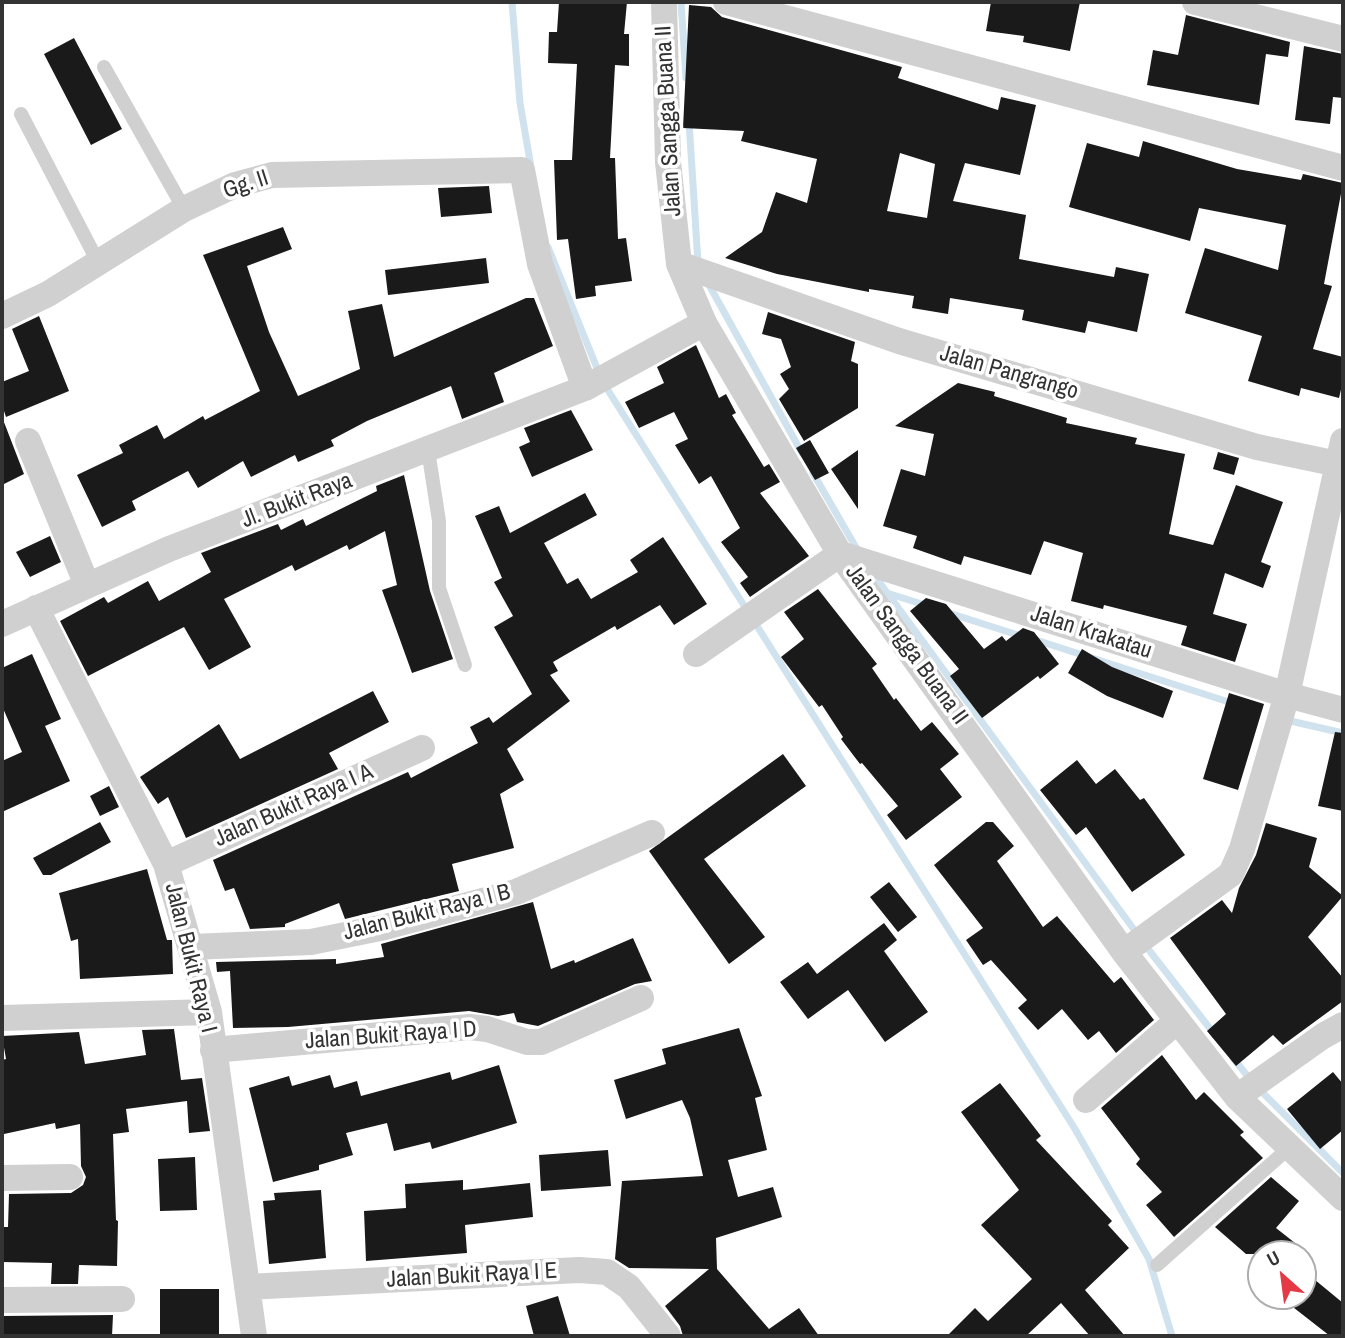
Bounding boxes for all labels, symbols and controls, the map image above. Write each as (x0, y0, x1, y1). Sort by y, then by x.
street label: Jalan Sangga Buana II (650, 25, 688, 217)
street label: Gg. II (220, 165, 272, 205)
street label: Jalan Pangrango (937, 340, 1081, 406)
street label: Jl. Bukit Raya (238, 467, 356, 535)
street label: Jalan Sangga Buana II (839, 560, 973, 730)
street label: Jalan Krakatau (1027, 600, 1155, 666)
street label: Jalan Bukit Raya I A (210, 759, 378, 853)
street label: Jalan Bukit Raya I B (341, 879, 513, 947)
street label: Jalan Bukit Raya I (158, 880, 222, 1036)
street label: Jalan Bukit Raya I D (304, 1016, 478, 1056)
north arrow (1247, 1240, 1317, 1310)
text: U (1262, 1244, 1284, 1272)
street label: Jalan Bukit Raya I E (386, 1258, 558, 1294)

